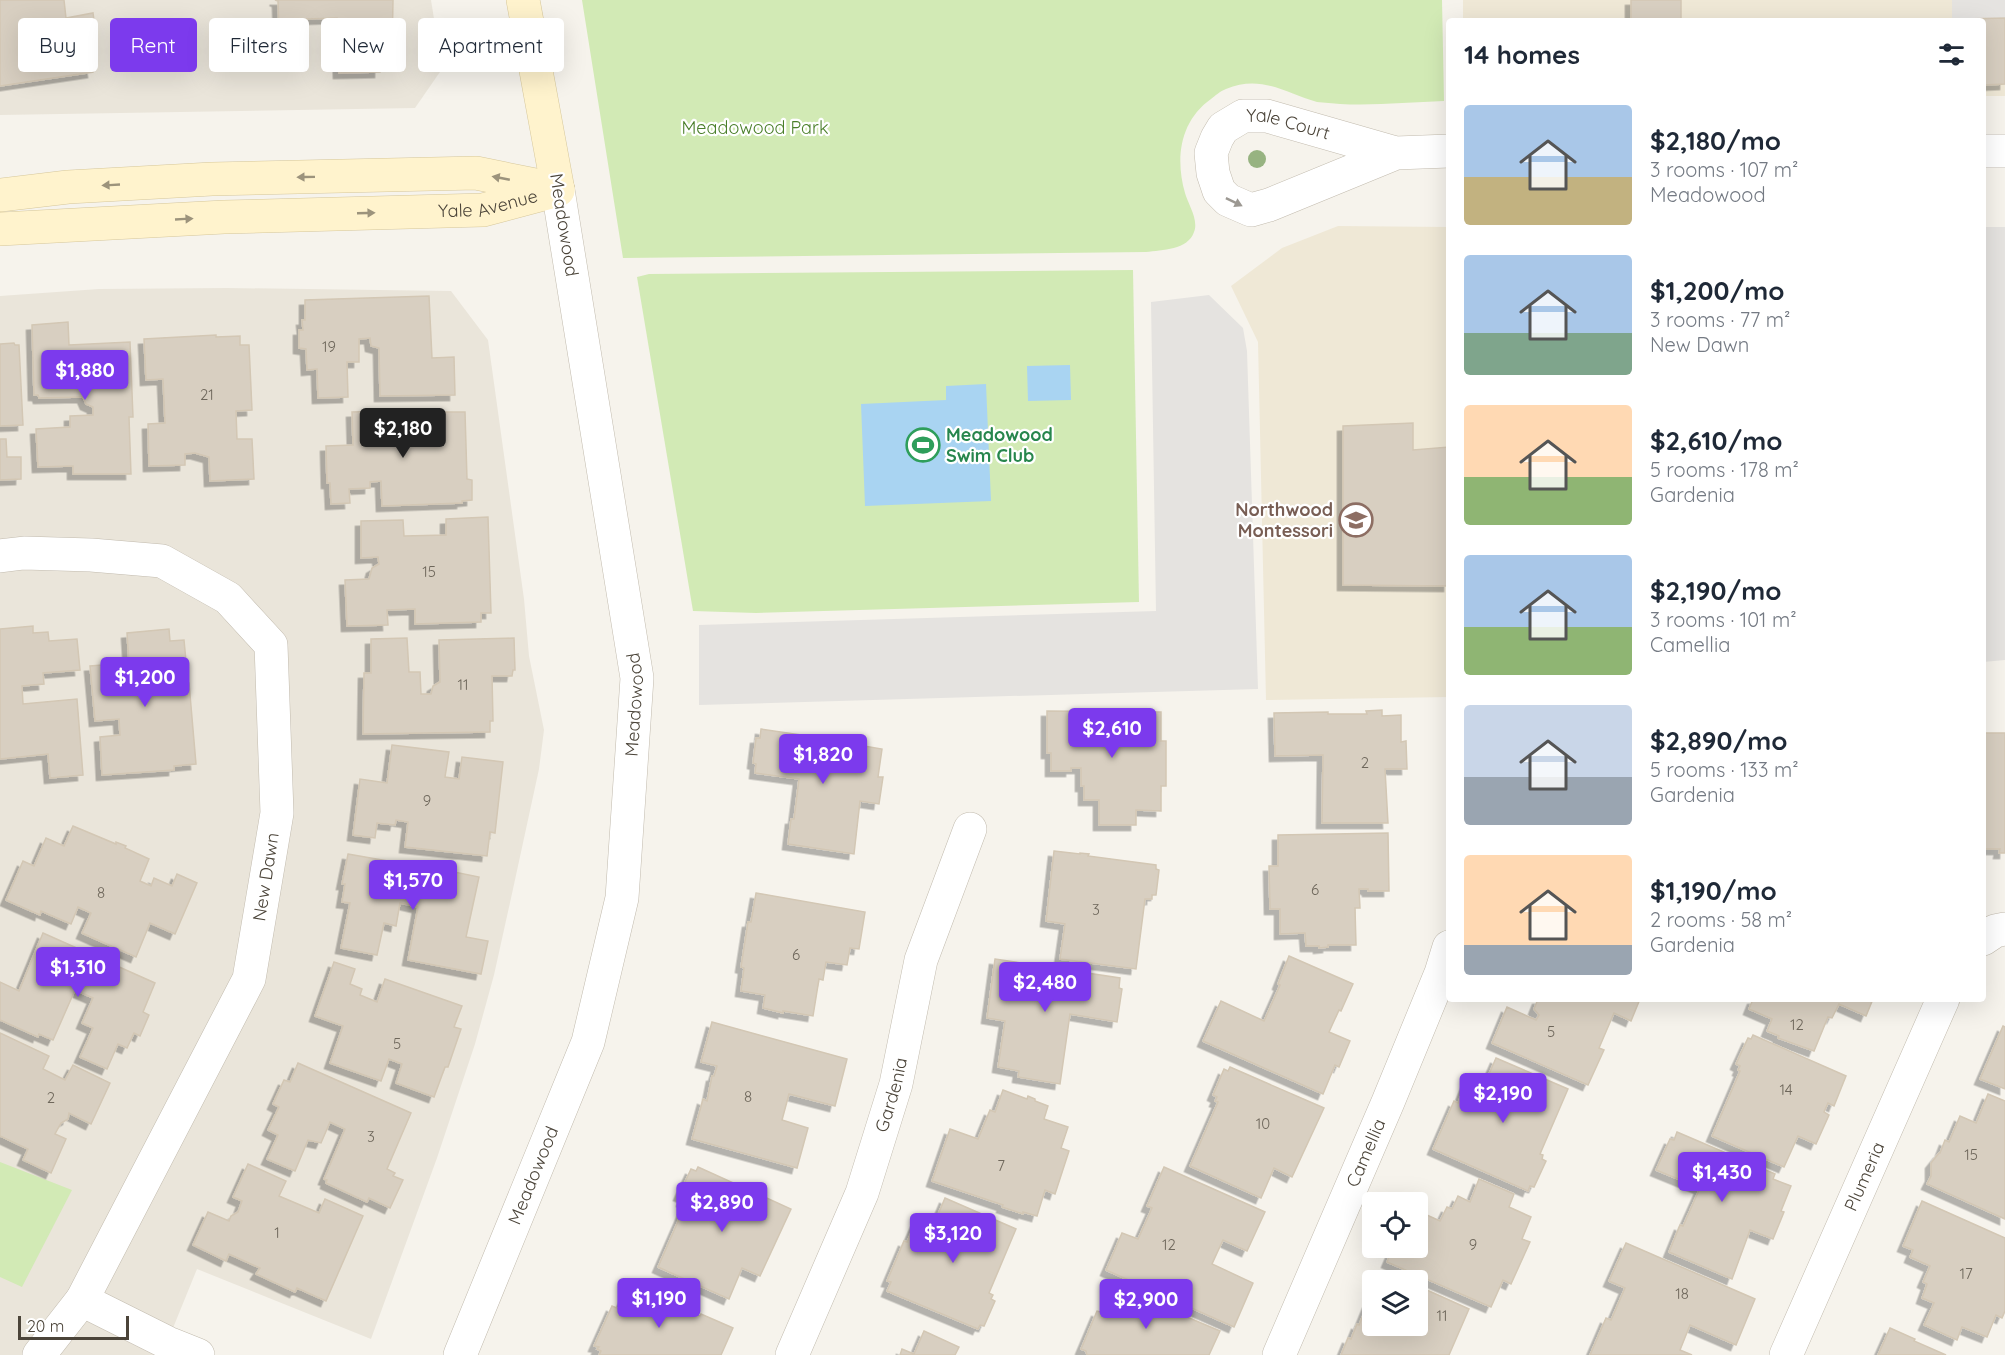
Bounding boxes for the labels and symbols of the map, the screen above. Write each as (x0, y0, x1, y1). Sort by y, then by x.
street label: Yale Court (1246, 104, 1333, 144)
park label: Meadowood Park (681, 116, 829, 139)
one-way arrow (297, 172, 316, 182)
street label: Meadowood (545, 172, 584, 278)
one-way arrow (491, 173, 510, 182)
one-way arrow (102, 180, 121, 189)
street label: Yale Avenue (438, 184, 540, 222)
one-way arrow (1225, 196, 1243, 206)
one-way arrow (357, 208, 376, 218)
one-way arrow (175, 214, 194, 223)
house number: 19 (322, 337, 336, 356)
pin: $1,880 (36, 350, 134, 401)
house number: 21 (200, 385, 214, 404)
pin: $2,180 (354, 408, 452, 459)
place label: Meadowood Swim Club (946, 423, 1053, 467)
sports icon: Meadowood Swim Club (905, 427, 941, 463)
place label: Northwood Montessori (1235, 498, 1333, 542)
school or university icon: Northwood Montessori (1338, 502, 1374, 538)
house number: 15 (422, 562, 436, 581)
street label: Meadowood (620, 651, 648, 757)
pin: $1,200 (96, 657, 194, 708)
house number: 11 (457, 675, 469, 694)
pin: $2,610 (1063, 708, 1161, 759)
pin: $1,820 (774, 734, 872, 785)
house number: 2 (1361, 753, 1369, 772)
house number: 9 (423, 791, 431, 810)
street label: New Dawn (247, 831, 284, 923)
pin: $1,570 (364, 860, 462, 911)
house number: 6 (1311, 880, 1319, 899)
house number: 8 (97, 883, 105, 902)
house number: 3 (1092, 900, 1100, 919)
house number: 6 (792, 945, 800, 964)
pin: $1,310 (29, 947, 127, 998)
pin: $2,480 (996, 962, 1094, 1013)
house number: 12 (1790, 1015, 1804, 1034)
house number: 5 (1547, 1022, 1555, 1041)
house number: 5 (393, 1034, 401, 1053)
street label: Gardenia (870, 1056, 912, 1135)
pin: $2,190 (1454, 1073, 1552, 1124)
house number: 14 (1779, 1080, 1793, 1099)
house number: 8 (744, 1087, 752, 1106)
house number: 2 (47, 1088, 55, 1107)
house number: 10 (1256, 1114, 1270, 1133)
street label: Camellia (1341, 1115, 1390, 1191)
street label: Meadowood (503, 1123, 563, 1228)
house number: 3 (367, 1127, 375, 1146)
street label: Plumeria (1839, 1138, 1890, 1215)
house number: 15 (1964, 1145, 1978, 1164)
pin: $1,430 (1673, 1152, 1771, 1203)
house number: 7 (997, 1156, 1005, 1175)
pin: $2,890 (673, 1182, 771, 1233)
pin: $3,120 (904, 1213, 1002, 1264)
house number: 1 (274, 1223, 280, 1242)
house number: 12 (1162, 1235, 1176, 1254)
house number: 9 (1469, 1235, 1477, 1254)
house number: 17 (1959, 1264, 1973, 1283)
pin: $1,190 (610, 1278, 708, 1329)
pin: $2,900 (1097, 1279, 1195, 1330)
house number: 18 (1675, 1284, 1689, 1303)
house number: 11 (1436, 1306, 1448, 1325)
scale bar (18, 1313, 129, 1340)

